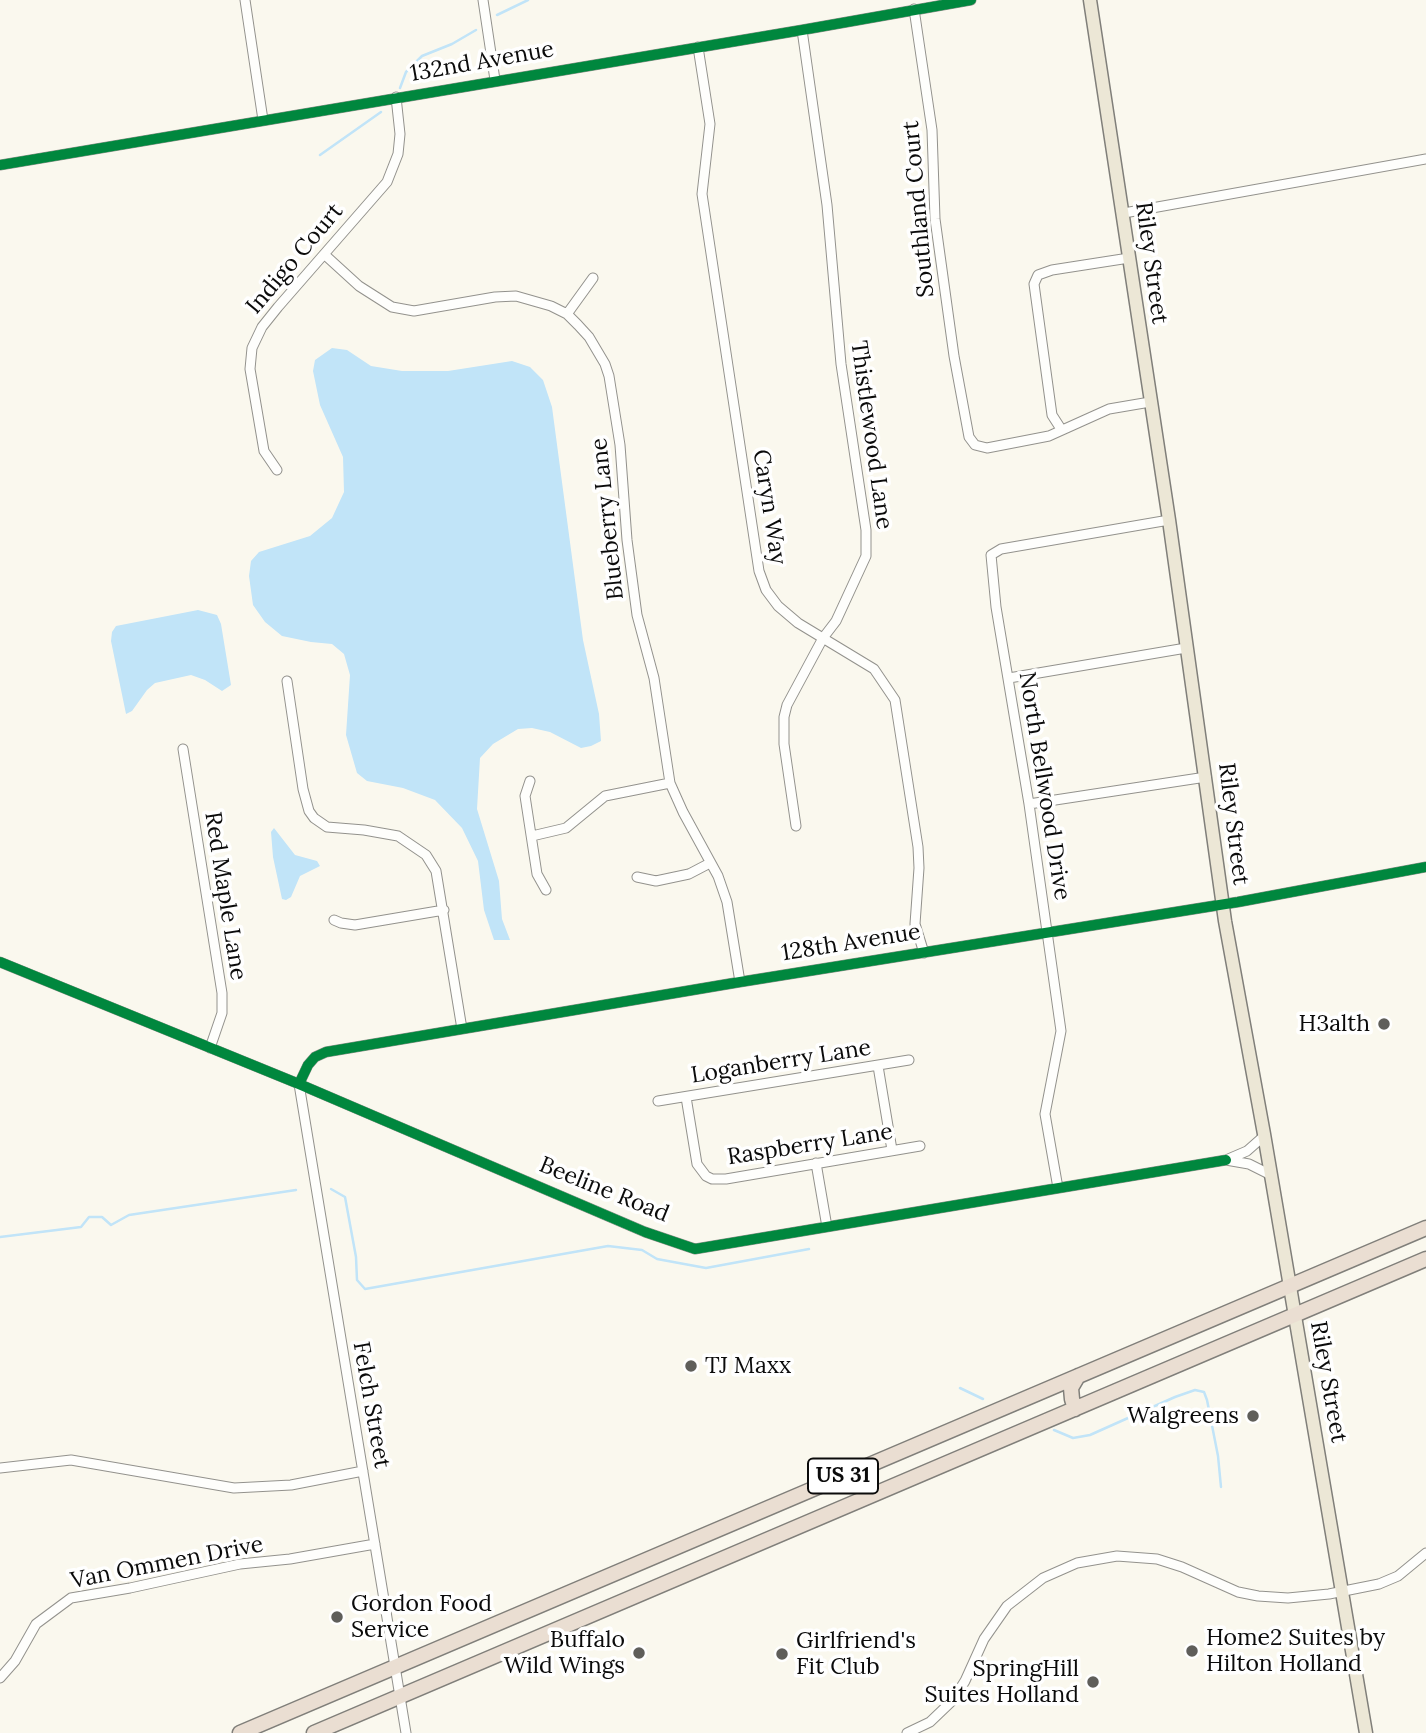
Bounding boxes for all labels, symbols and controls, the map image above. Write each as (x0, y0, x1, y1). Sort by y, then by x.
street label: 132nd Avenue (408, 36, 556, 88)
street label: Southland Court (898, 120, 940, 298)
street label: Indigo Court (241, 198, 349, 320)
street label: Riley Street (1129, 200, 1173, 326)
street label: Thistlewood Lane (844, 339, 898, 531)
street label: Blueberry Lane (586, 437, 630, 601)
street label: Caryn Way (746, 447, 792, 567)
street label: North Bellwood Drive (1012, 670, 1076, 902)
street label: Riley Street (1212, 761, 1254, 887)
street label: Red Maple Lane (198, 810, 252, 982)
street label: 128th Avenue (779, 918, 923, 968)
place label: H3alth (1298, 1010, 1370, 1038)
marker: H3alth (1376, 1016, 1392, 1032)
street label: Loganberry Lane (689, 1034, 873, 1090)
street label: Raspberry Lane (725, 1118, 895, 1172)
street label: Beeline Road (535, 1151, 673, 1229)
street label: Riley Street (1304, 1319, 1352, 1445)
street label: Felch Street (346, 1339, 396, 1471)
place label: TJ Maxx (705, 1352, 791, 1380)
marker: TJ Maxx (683, 1358, 699, 1374)
place label: Walgreens (1127, 1402, 1239, 1430)
marker: Walgreens (1245, 1408, 1261, 1424)
road number: US 31 (808, 1458, 878, 1494)
street label: Van Ommen Drive (68, 1531, 266, 1595)
place label: Gordon Food Service (351, 1590, 492, 1644)
marker: Gordon Food Service (329, 1609, 345, 1625)
place label: Home2 Suites by Hilton Holland (1206, 1624, 1385, 1678)
place label: Buffalo Wild Wings (504, 1626, 625, 1680)
place label: Girlfriend's Fit Club (796, 1627, 916, 1681)
marker: Home2 Suites by Hilton Holland (1184, 1643, 1200, 1659)
marker: Buffalo Wild Wings (631, 1645, 647, 1661)
marker: Girlfriend's Fit Club (774, 1646, 790, 1662)
place label: SpringHill Suites Holland (924, 1655, 1079, 1709)
marker: SpringHill Suites Holland (1085, 1674, 1101, 1690)

